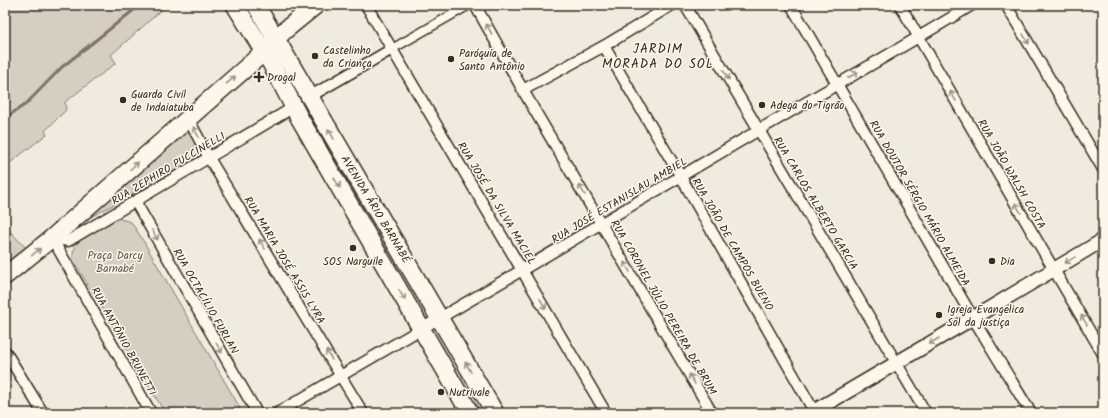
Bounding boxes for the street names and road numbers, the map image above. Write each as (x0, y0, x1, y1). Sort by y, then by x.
street label: RUA JOÃO WALSH COSTA (972, 116, 1050, 233)
street label: RUA DOUTOR SÉRGIO MÁRIO ALMEIDA (864, 117, 974, 290)
street label: RUA ZEPHIRO PUCCINELLI (108, 128, 229, 210)
street label: RUA CARLOS ALBERTO GARCIA (768, 133, 862, 274)
street label: RUA JOSÉ DA SILVA MACIEL (452, 138, 540, 269)
street label: AVENIDA ÁRIO BARNABÉ (336, 152, 415, 268)
street label: RUA JOSÉ ESTANISLAU AMBIEL (548, 153, 691, 249)
street label: RUA JOÃO DE CAMPOS BUENO (687, 175, 778, 315)
street label: RUA MARIA JOSÉ ASSIS LYRA (239, 193, 330, 328)
street label: RUA CORONEL JÚLIO PEREIRA DE BRUM (605, 216, 721, 399)
street label: RUA OCTACÍLIO FURLAN (167, 245, 243, 358)
street label: RUA ANTÔNIO BRUNETTI (86, 284, 161, 399)

